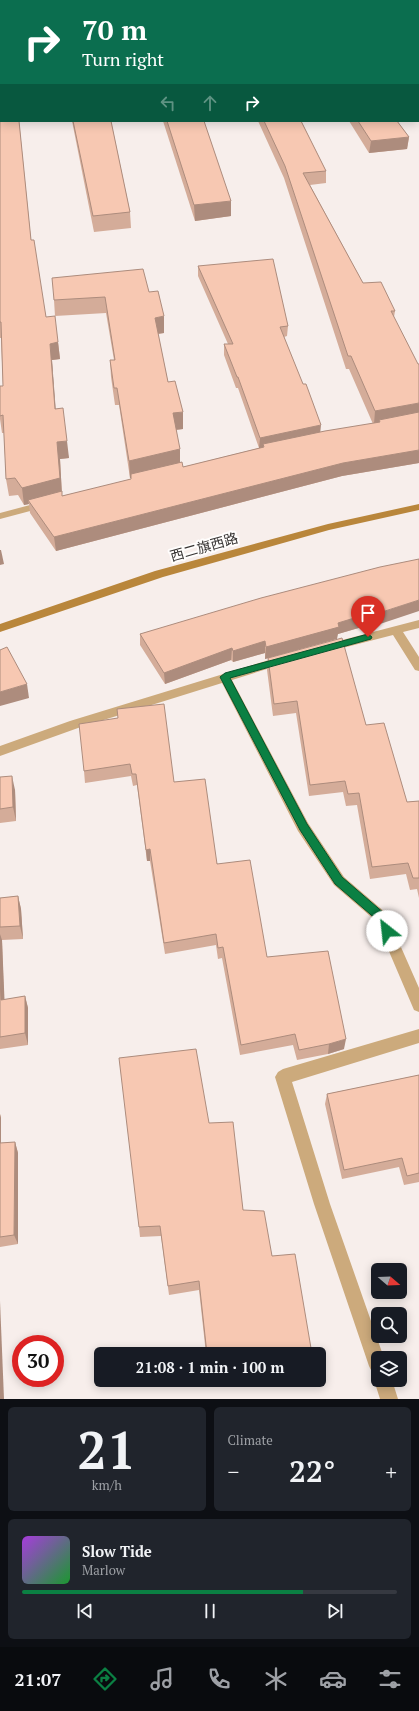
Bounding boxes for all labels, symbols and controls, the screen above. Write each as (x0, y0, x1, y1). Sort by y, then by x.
text: 70 m (82, 11, 147, 48)
icon: right (16, 16, 68, 68)
text: Turn right (82, 47, 164, 71)
icon: left (157, 92, 179, 114)
icon: ahead (199, 92, 221, 114)
icon: right (241, 92, 263, 114)
street label: 西二旗西路 (168, 528, 240, 565)
pin (351, 596, 385, 637)
icon: arrive (357, 602, 379, 624)
position arrow (366, 910, 408, 952)
north arrow (371, 1263, 407, 1299)
map controls (371, 1263, 407, 1387)
button: search (371, 1307, 407, 1343)
speed limit sign: 30 (12, 1335, 64, 1387)
button: layers (371, 1351, 407, 1387)
text: 21:08 · 1 min · 100 m (136, 1357, 284, 1377)
text: 21 (77, 1415, 136, 1484)
text: Climate (228, 1431, 273, 1449)
text: 22° (289, 1451, 335, 1491)
text: − (228, 1457, 239, 1486)
text: + (385, 1457, 397, 1486)
text: km/h (92, 1476, 122, 1494)
text: Slow Tide (82, 1541, 152, 1561)
text: Marlow (82, 1561, 125, 1579)
icon: previous (74, 1600, 96, 1622)
icon: pause (199, 1600, 221, 1622)
icon: next (324, 1600, 346, 1622)
icon: directions (91, 1665, 119, 1693)
icon: music (148, 1665, 176, 1693)
icon: phone (205, 1665, 233, 1693)
icon: climate (262, 1665, 290, 1693)
icon: car (319, 1665, 347, 1693)
icon: filters (376, 1665, 404, 1693)
text: 21:07 (15, 1667, 61, 1691)

